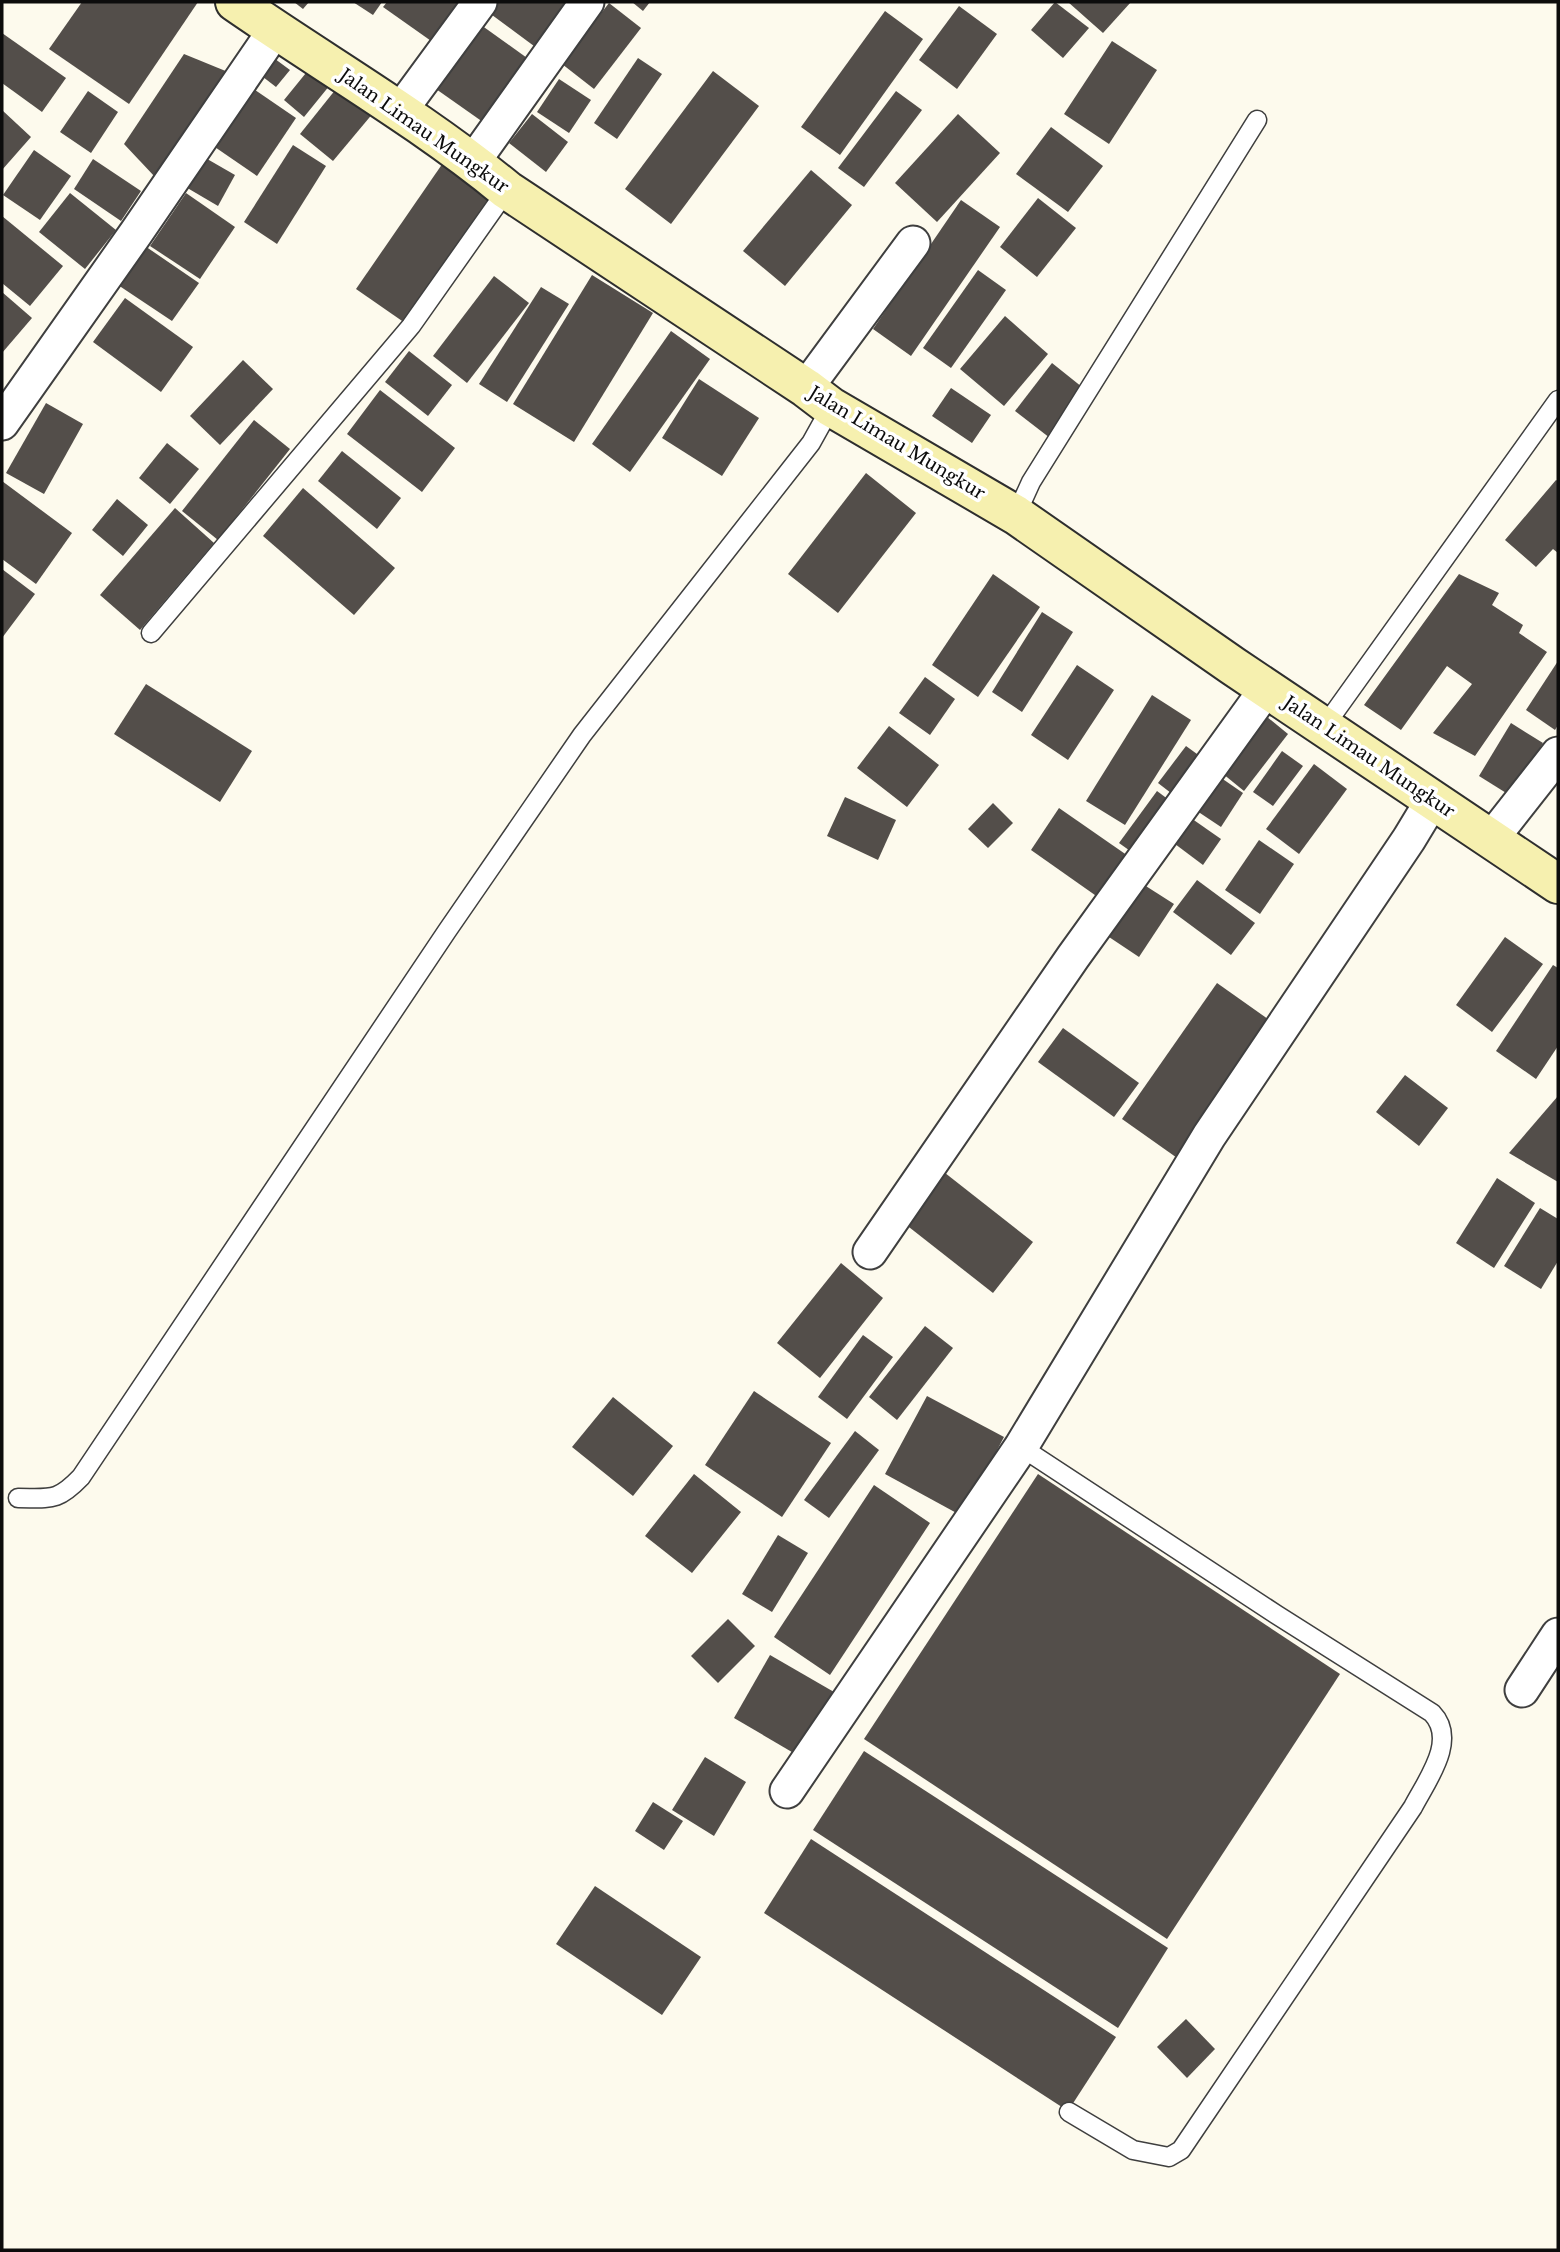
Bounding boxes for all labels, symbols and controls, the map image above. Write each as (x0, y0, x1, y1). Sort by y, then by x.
street label: Jalan Limau Mungkur (333, 63, 513, 198)
street label: Jalan Limau Mungkur (803, 381, 990, 505)
street label: Jalan Limau Mungkur (1278, 690, 1459, 823)

